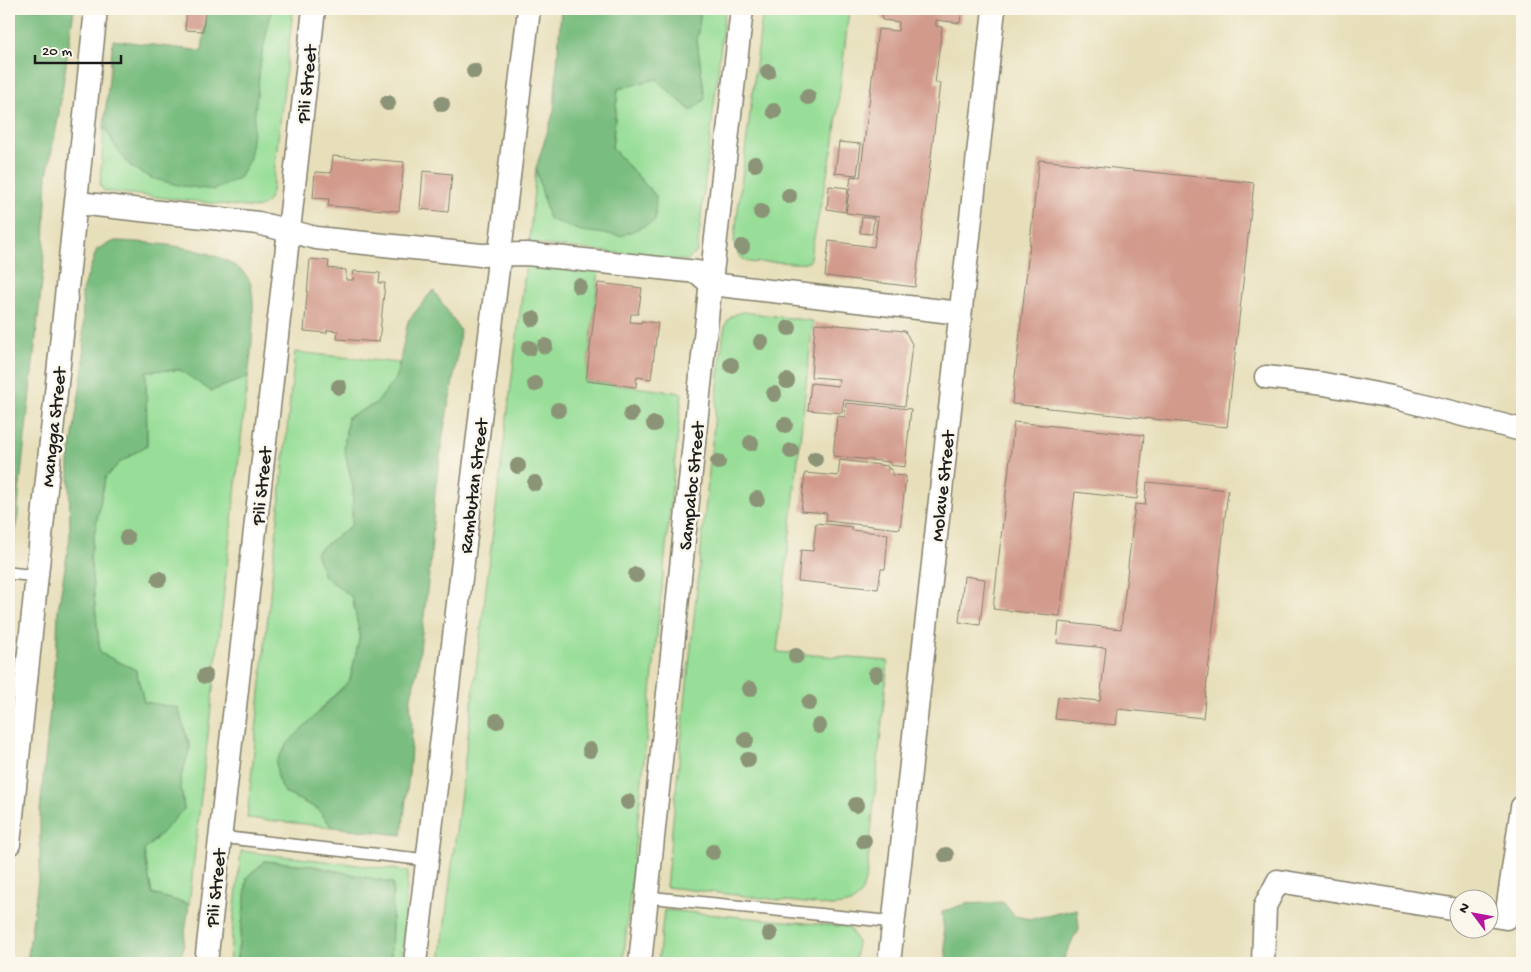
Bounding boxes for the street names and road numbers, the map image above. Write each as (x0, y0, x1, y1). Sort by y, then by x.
street label: Pili Street (293, 42, 324, 125)
street label: Mangga Street (38, 364, 73, 488)
street label: Rambutan Street (456, 416, 495, 555)
street label: Sampaloc Street (675, 419, 712, 551)
street label: Molave Street (927, 428, 962, 543)
street label: Pili Street (248, 444, 279, 527)
street label: Pili Street (202, 846, 233, 929)

